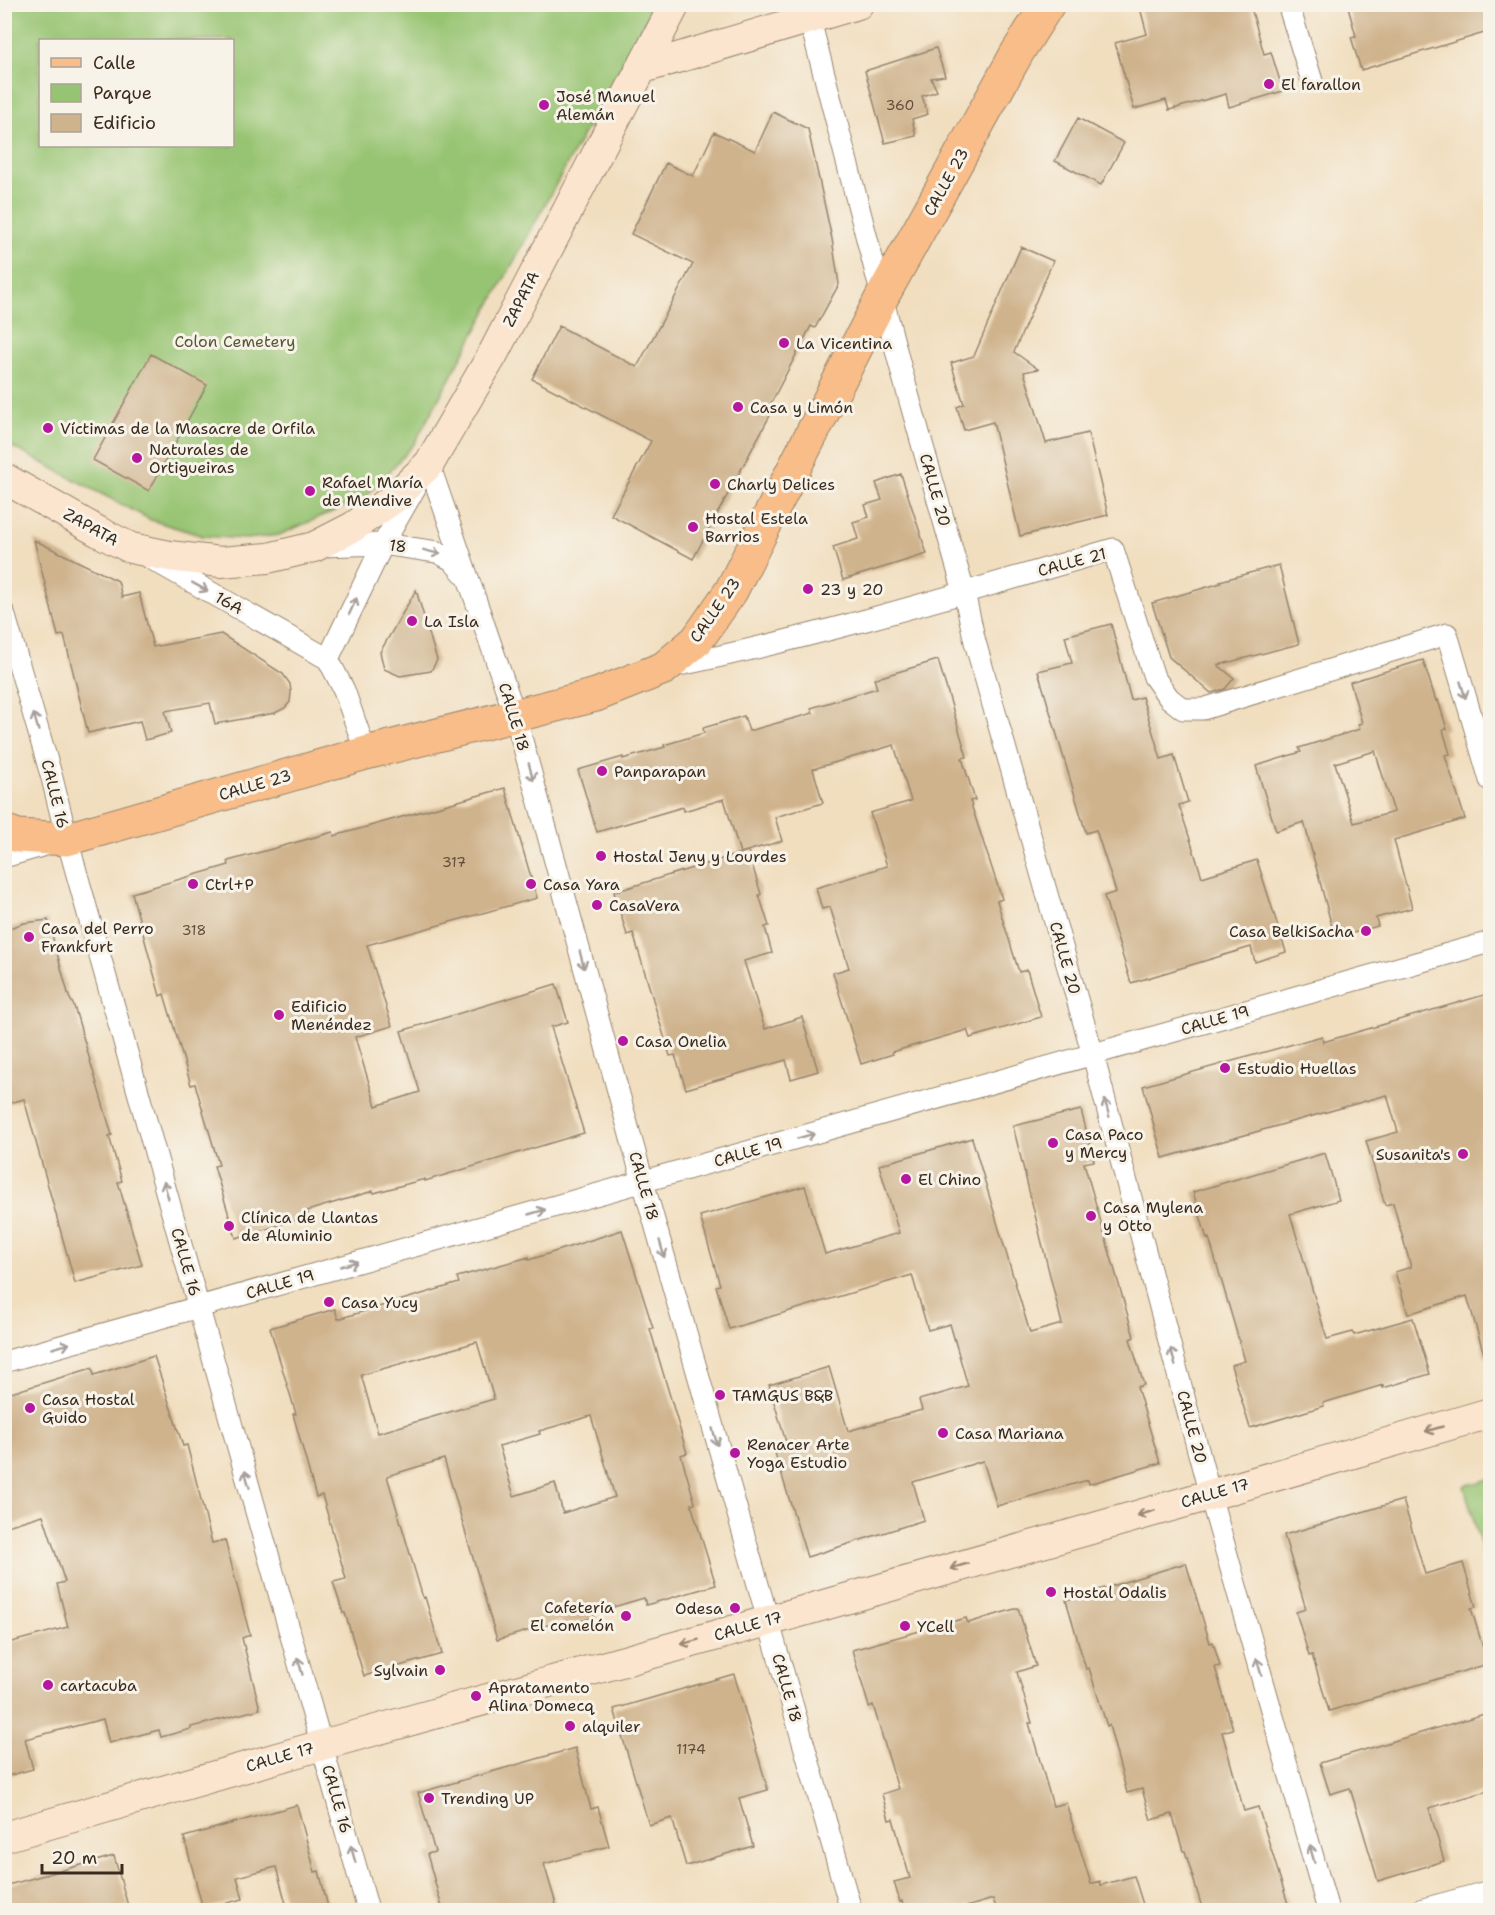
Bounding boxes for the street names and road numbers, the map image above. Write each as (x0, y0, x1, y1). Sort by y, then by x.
street label: CALLE 23 (919, 144, 973, 220)
street label: ZAPATA (498, 268, 544, 330)
street label: CALLE 20 (915, 451, 955, 529)
street label: ZAPATA (60, 503, 122, 551)
street label: 18 (388, 534, 408, 558)
street label: CALLE 21 (1035, 543, 1109, 581)
street label: CALLE 23 (685, 573, 745, 647)
street label: 16A (211, 587, 247, 619)
street label: CALLE 18 (494, 680, 534, 754)
street label: CALLE 16 (36, 757, 74, 831)
street label: CALLE 23 (216, 765, 294, 805)
street label: CALLE 20 (1045, 919, 1085, 997)
street label: CALLE 19 (1178, 1000, 1252, 1040)
street label: CALLE 19 (711, 1132, 785, 1172)
street label: CALLE 18 (624, 1149, 664, 1223)
street label: CALLE 16 (166, 1225, 206, 1299)
street label: CALLE 19 (243, 1264, 317, 1304)
street label: CALLE 20 (1172, 1388, 1212, 1466)
street label: CALLE 17 (1178, 1473, 1252, 1513)
street label: CALLE 17 (711, 1606, 785, 1646)
street label: CALLE 18 (767, 1651, 807, 1725)
street label: CALLE 17 (243, 1737, 317, 1777)
street label: CALLE 16 (317, 1762, 357, 1836)

